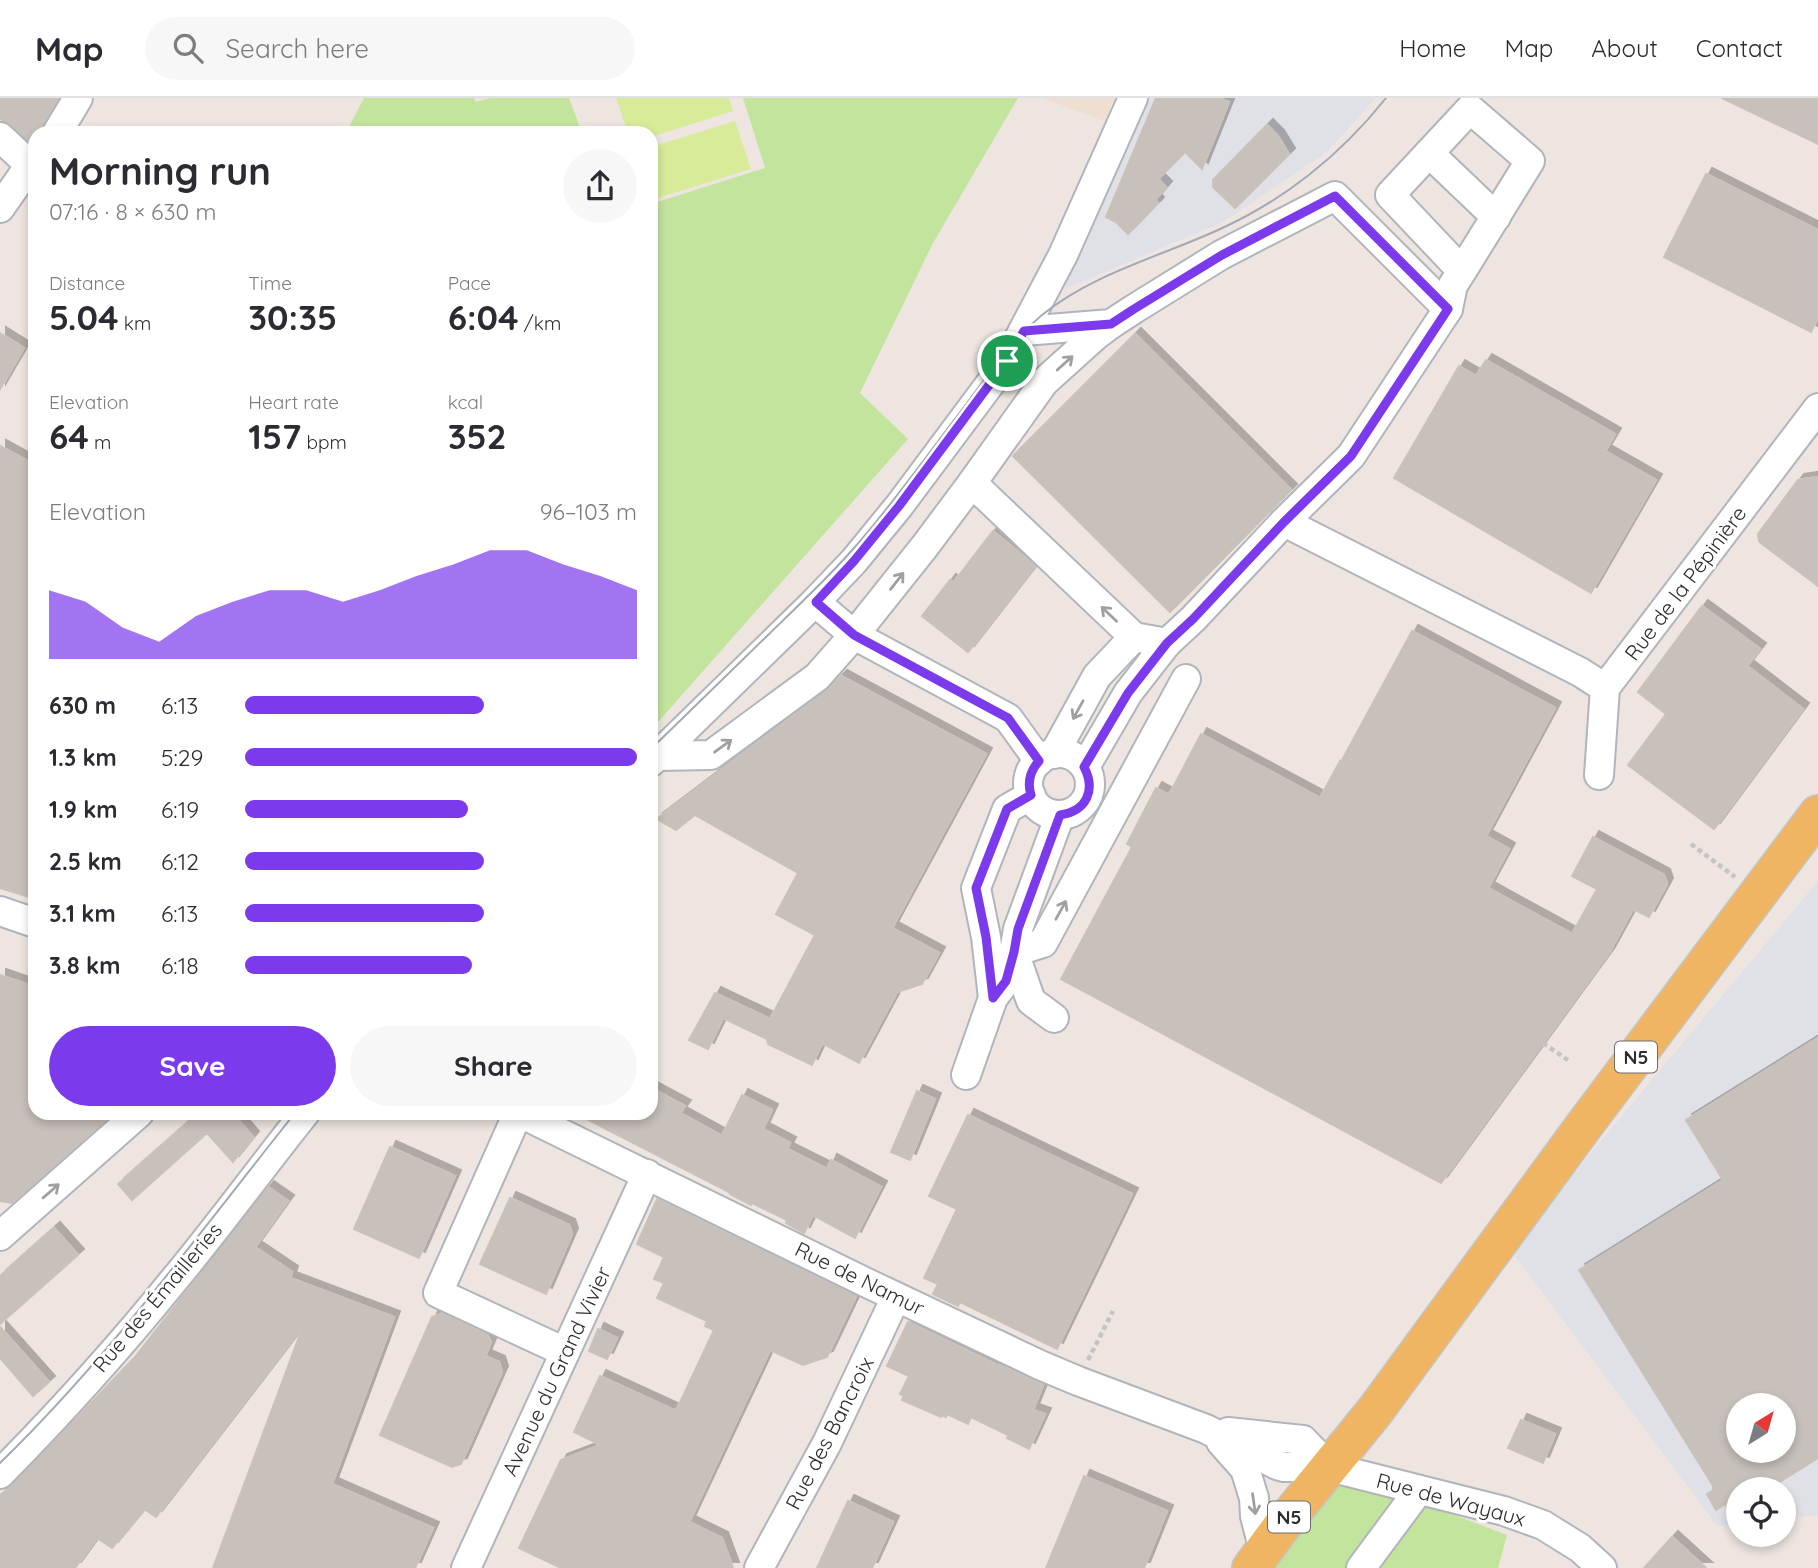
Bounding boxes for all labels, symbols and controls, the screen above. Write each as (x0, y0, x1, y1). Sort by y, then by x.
search box (145, 17, 635, 80)
text: Map (35, 28, 103, 69)
icon: search (169, 29, 207, 67)
text: Search here (225, 32, 369, 65)
text: Home (1399, 33, 1466, 63)
text: Map (1504, 33, 1553, 63)
text: About (1591, 33, 1658, 63)
text: Contact (1696, 33, 1783, 63)
text: Morning run (49, 147, 271, 195)
button: share (563, 149, 637, 223)
text: 07:16 · 8 × 630 m (49, 197, 216, 226)
text: Distance (49, 271, 125, 295)
text: Time (248, 271, 292, 295)
text: Pace (448, 271, 491, 295)
text: 5.04 (49, 295, 119, 339)
text: 30:35 (248, 295, 337, 339)
text: 6:04 (448, 295, 519, 339)
text: km (119, 311, 151, 335)
text: /km (519, 311, 561, 335)
pin (977, 331, 1037, 391)
icon: arrive (988, 342, 1026, 380)
one-way arrow (1056, 354, 1073, 371)
text: Elevation (49, 390, 129, 414)
text: Heart rate (248, 390, 339, 414)
text: kcal (448, 390, 483, 414)
text: 64 (49, 414, 89, 458)
text: 157 (248, 414, 301, 458)
text: 352 (448, 414, 507, 458)
text: m (89, 430, 111, 454)
text: bpm (301, 430, 347, 454)
text: Elevation (49, 497, 146, 526)
text: 96–103 m (540, 497, 637, 526)
street label: Rue de la Pépinière (1619, 501, 1751, 665)
one-way arrow (889, 573, 904, 591)
one-way arrow (1101, 605, 1118, 622)
text: 630 m (49, 691, 116, 720)
text: 6:13 (161, 691, 198, 720)
one-way arrow (1071, 700, 1085, 720)
one-way arrow (713, 739, 732, 753)
text: 1.3 km (49, 743, 117, 772)
text: 5:29 (161, 743, 203, 772)
text: 1.9 km (49, 795, 117, 824)
text: 6:19 (161, 795, 199, 824)
text: 2.5 km (49, 847, 122, 876)
text: 6:12 (161, 847, 199, 876)
text: 3.1 km (49, 899, 116, 928)
text: 6:13 (161, 899, 198, 928)
one-way arrow (1055, 900, 1069, 920)
text: 3.8 km (49, 951, 120, 980)
text: 6:18 (161, 951, 199, 980)
button: Save (49, 1026, 336, 1106)
button: Share (350, 1026, 637, 1106)
road number: N5 (1615, 1042, 1657, 1072)
one-way arrow (42, 1183, 60, 1199)
street label: Rue des Émailleries (87, 1217, 227, 1377)
street label: Rue de Namur (791, 1235, 929, 1321)
street label: Avenue du Grand Vivier (496, 1262, 616, 1480)
street label: Rue des Bancroix (779, 1352, 879, 1514)
north arrow (1726, 1393, 1796, 1463)
map controls (1726, 1393, 1796, 1547)
street label: Rue de Wayaux (1374, 1467, 1528, 1531)
button: locate (1726, 1477, 1796, 1547)
one-way arrow (1247, 1492, 1260, 1515)
road number: N5 (1268, 1502, 1310, 1532)

